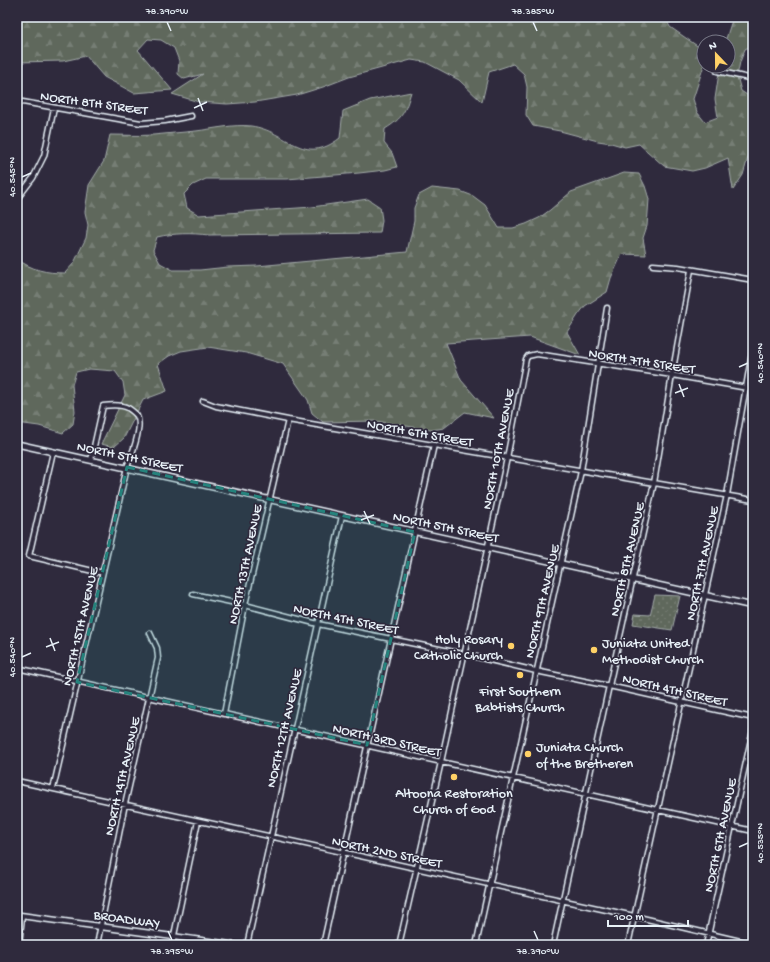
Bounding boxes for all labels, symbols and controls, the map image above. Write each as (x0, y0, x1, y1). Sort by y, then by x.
text: 78.390°W (145, 6, 189, 18)
text: 78.385°W (511, 6, 555, 18)
north arrow (696, 34, 736, 74)
text: N (707, 40, 719, 53)
street label: NORTH 8TH STREET (39, 89, 149, 120)
text: 40.545°N (7, 157, 19, 197)
text: 40.540°N (755, 342, 767, 383)
street label: NORTH 7TH STREET (587, 346, 697, 379)
street label: NORTH 10TH AVENUE (479, 386, 520, 511)
street label: NORTH 6TH STREET (365, 417, 475, 452)
street label: NORTH 5TH STREET (75, 439, 185, 478)
street label: NORTH 8TH AVENUE (607, 500, 650, 618)
street label: NORTH 13TH AVENUE (225, 502, 268, 626)
street label: NORTH 7TH AVENUE (683, 504, 724, 622)
street label: NORTH 5TH STREET (391, 509, 501, 548)
street label: NORTH 9TH AVENUE (522, 542, 565, 660)
street label: NORTH 15TH AVENUE (59, 564, 104, 688)
street label: NORTH 4TH STREET (291, 601, 400, 640)
place label: Holy Rosary Catholic Church (414, 632, 503, 665)
text: 40.540°N (7, 636, 19, 677)
place label: Juniata United Methodist Church (602, 636, 704, 669)
marker: Holy Rosary Catholic Church (506, 641, 516, 651)
marker: Juniata United Methodist Church (589, 645, 599, 655)
street label: NORTH 12TH AVENUE (263, 666, 308, 790)
marker: First Southern Babtists Church (515, 670, 525, 680)
street label: NORTH 4TH STREET (620, 671, 729, 712)
place label: First Southern Babtists Church (474, 684, 565, 717)
street label: NORTH 14TH AVENUE (102, 714, 146, 838)
street label: NORTH 3RD STREET (331, 721, 443, 762)
place label: Juniata Church of the Bretheren (536, 740, 634, 773)
marker: Juniata Church of the Bretheren (523, 749, 533, 759)
marker: Altoona Restoration Church of God (449, 772, 459, 782)
street label: NORTH 6TH AVENUE (701, 776, 742, 894)
place label: Altoona Restoration Church of God (395, 786, 513, 819)
text: 40.535°N (755, 822, 767, 863)
street label: NORTH 2ND STREET (330, 833, 444, 874)
scale bar (608, 902, 688, 928)
street label: BROADWAY (91, 907, 161, 934)
text: 100 m (613, 911, 644, 925)
text: 78.395°W (150, 946, 194, 958)
text: 78.390°W (516, 946, 560, 958)

